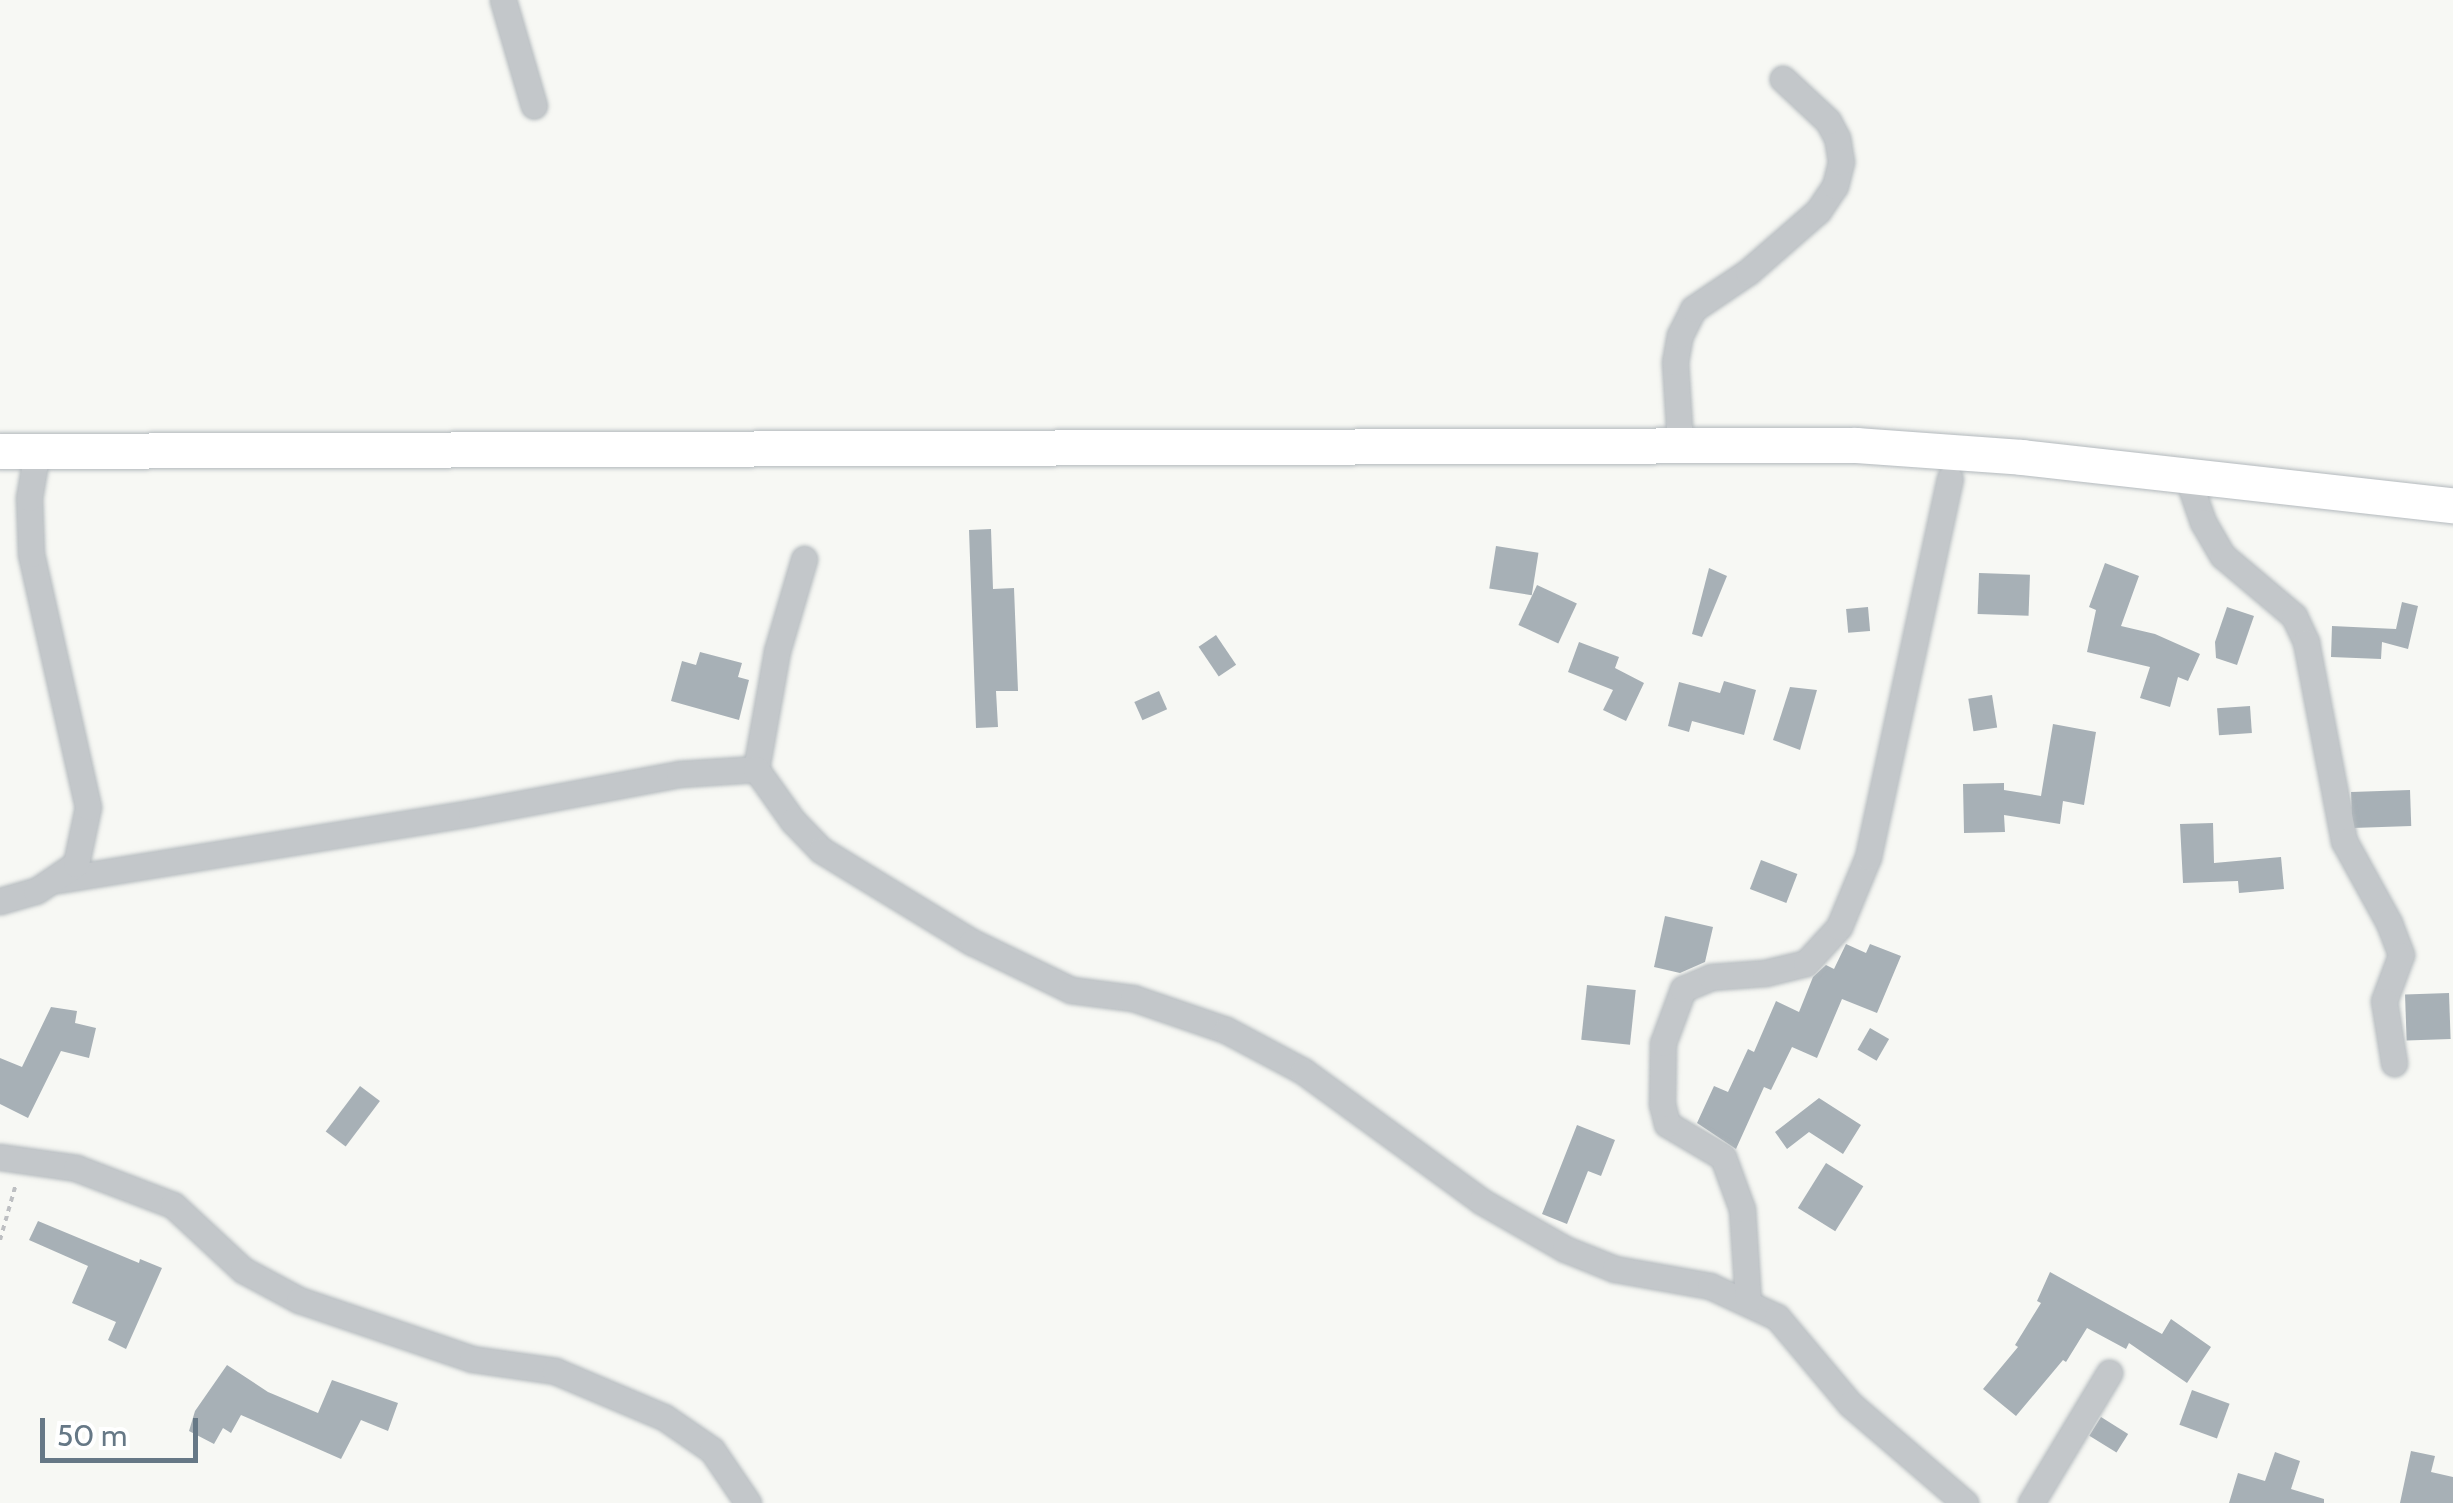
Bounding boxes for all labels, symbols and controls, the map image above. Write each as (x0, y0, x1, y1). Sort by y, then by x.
scale bar (45, 1398, 202, 1460)
text: 50 m (57, 1417, 127, 1454)

